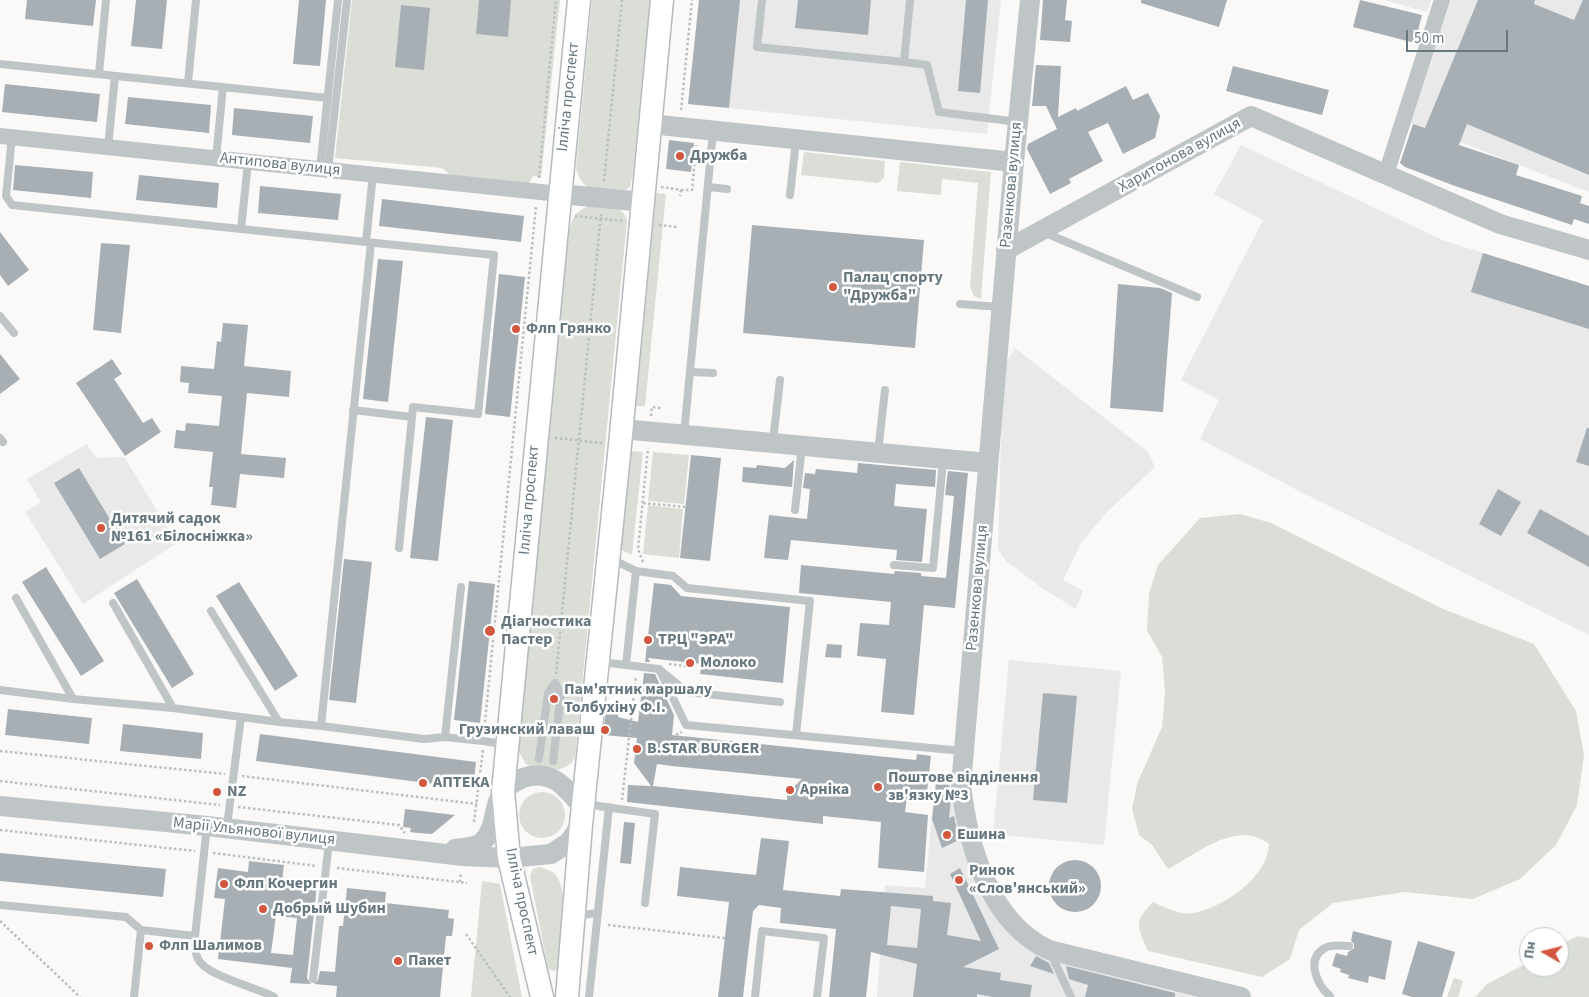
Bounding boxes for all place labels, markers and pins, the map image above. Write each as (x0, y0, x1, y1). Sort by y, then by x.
place label: Дружба (690, 146, 747, 166)
marker: Дружба (674, 150, 686, 162)
place label: Палац спорту "Дружба" (843, 268, 943, 306)
marker: Палац спорту "Дружба" (827, 281, 839, 293)
place label: Флп Грянко (526, 319, 611, 339)
marker: Флп Грянко (510, 323, 522, 335)
place label: Дитячий садок №161 «Білосніжка» (111, 509, 253, 547)
marker: Дитячий садок №161 «Білосніжка» (95, 522, 107, 534)
place label: Діагностика Пастер (501, 612, 591, 650)
marker: Діагностика Пастер (483, 624, 497, 638)
place label: ТРЦ "ЭРА" (658, 630, 734, 650)
marker: ТРЦ "ЭРА" (642, 634, 654, 646)
place label: Молоко (700, 653, 756, 673)
marker: Молоко (684, 657, 696, 669)
place label: Пам'ятник маршалу Толбухіну Ф.І. (564, 680, 712, 718)
marker: Пам'ятник маршалу Толбухіну Ф.І. (548, 693, 560, 705)
place label: Грузинский лаваш (459, 720, 595, 740)
marker: Грузинский лаваш (599, 724, 611, 736)
place label: B.STAR BURGER (647, 739, 759, 759)
marker: B.STAR BURGER (631, 743, 643, 755)
place label: Поштове відділення зв'язку №3 (888, 768, 1038, 806)
place label: АПТЕКА (433, 773, 489, 793)
marker: АПТЕКА (417, 777, 429, 789)
place label: Арніка (800, 780, 849, 800)
marker: Поштове відділення зв'язку №3 (872, 781, 884, 793)
place label: NZ (227, 782, 246, 802)
marker: Арніка (784, 784, 796, 796)
marker: NZ (211, 786, 223, 798)
place label: Ешина (957, 825, 1006, 845)
marker: Ешина (941, 829, 953, 841)
place label: Ринок «Слов'янський» (969, 861, 1086, 899)
place label: Флп Кочергин (234, 874, 338, 894)
marker: Ринок «Слов'янський» (953, 874, 965, 886)
marker: Флп Кочергин (218, 878, 230, 890)
place label: Добрый Шубин (273, 899, 386, 919)
marker: Добрый Шубин (257, 903, 269, 915)
place label: Флп Шалимов (159, 936, 262, 956)
marker: Флп Шалимов (143, 940, 155, 952)
place label: Пакет (408, 951, 451, 971)
marker: Пакет (392, 955, 404, 967)

